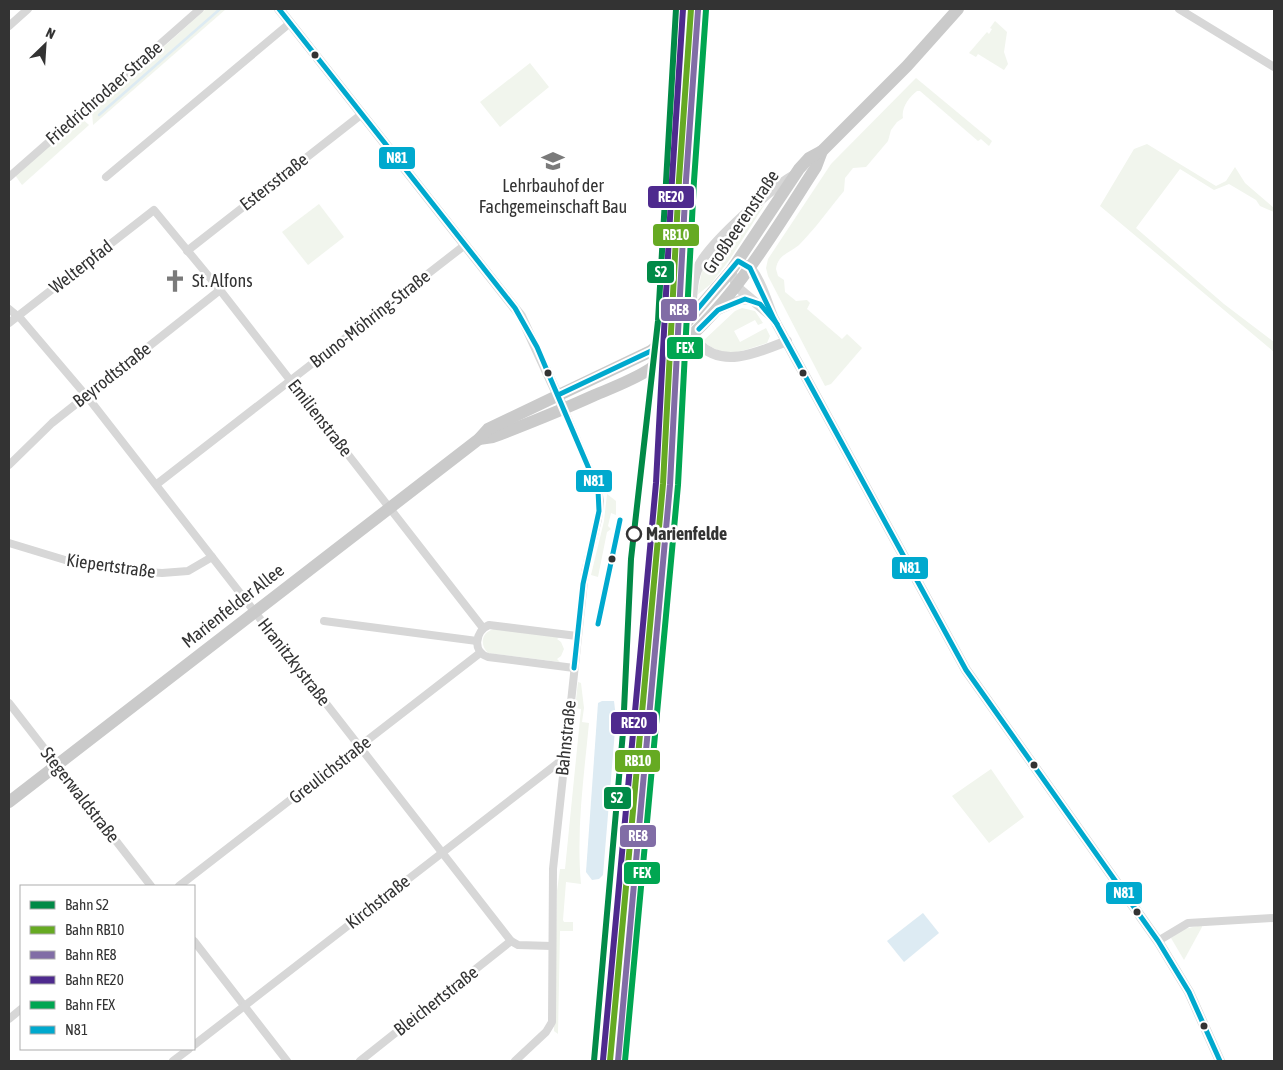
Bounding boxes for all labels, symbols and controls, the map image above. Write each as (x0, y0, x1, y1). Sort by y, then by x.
north arrow (20, 20, 70, 70)
text: N (43, 24, 58, 42)
street label: Friedrichrodaer Straße (41, 36, 166, 149)
unlabelled marker (310, 50, 320, 60)
line badge: N81 (378, 146, 416, 170)
school or university icon: Lehrbauhof der Fachgemeinschaft Bau (540, 148, 566, 174)
street label: Estersstraße (236, 149, 312, 215)
text: N81 (386, 150, 408, 166)
street label: Großbeerenstraße (698, 166, 783, 277)
place label: Lehrbauhof der Fachgemeinschaft Bau (479, 175, 627, 217)
line badge: RE20 (647, 185, 695, 209)
text: RE20 (658, 189, 684, 205)
line badge: RB10 (652, 223, 700, 247)
text: RB10 (663, 227, 690, 243)
street label: Welterpfad (45, 235, 116, 298)
line badge: S2 (646, 260, 675, 284)
text: S2 (655, 264, 668, 280)
street label: Bruno-Möhring-Straße (305, 265, 434, 372)
church icon: St. Alfons (162, 268, 188, 294)
place label: St. Alfons (192, 270, 253, 291)
line badge: RE8 (660, 298, 698, 322)
text: RE8 (669, 302, 689, 318)
line badge: FEX (666, 336, 704, 360)
street label: Beyrodtstraße (69, 338, 155, 411)
text: FEX (676, 340, 695, 356)
unlabelled marker (543, 368, 553, 378)
unlabelled marker (798, 368, 808, 378)
street label: Emilienstraße (284, 375, 357, 460)
line badge: N81 (575, 469, 613, 493)
text: N81 (583, 473, 605, 489)
place label: Marienfelde (646, 523, 727, 544)
marker: Marienfelde (626, 526, 642, 542)
street label: Kiepertstraße (65, 549, 157, 582)
unlabelled marker (607, 554, 617, 564)
line badge: N81 (891, 556, 929, 580)
street label: Marienfelder Allee (178, 559, 288, 652)
text: N81 (899, 560, 921, 576)
street label: Hranitzkystraße (254, 614, 335, 710)
street label: Bahnstraße (551, 699, 580, 777)
line badge: RE20 (610, 711, 658, 735)
text: RE20 (621, 715, 647, 731)
street label: Greulichstraße (285, 731, 375, 808)
street label: Stegerwaldstraße (37, 743, 124, 847)
line badge: RB10 (614, 749, 661, 773)
text: RB10 (625, 753, 652, 769)
unlabelled marker (1029, 760, 1039, 770)
line badge: S2 (603, 786, 632, 810)
text: S2 (611, 790, 624, 806)
line badge: RE8 (619, 824, 657, 848)
text: RE8 (628, 828, 648, 844)
line badge: FEX (623, 861, 661, 885)
text: FEX (633, 865, 652, 881)
street label: Kirchstraße (342, 870, 414, 933)
line badge: N81 (1105, 881, 1143, 905)
legend (20, 885, 195, 1050)
text: N81 (1113, 885, 1135, 901)
text: Bahn S2 (65, 896, 109, 913)
unlabelled marker (1132, 907, 1142, 917)
text: Bahn RB10 (65, 921, 124, 938)
text: Bahn RE8 (65, 946, 117, 963)
street label: Bleichertstraße (390, 961, 482, 1040)
text: Bahn RE20 (65, 971, 124, 988)
text: Bahn FEX (65, 996, 115, 1013)
text: N81 (65, 1021, 88, 1038)
unlabelled marker (1199, 1021, 1209, 1031)

